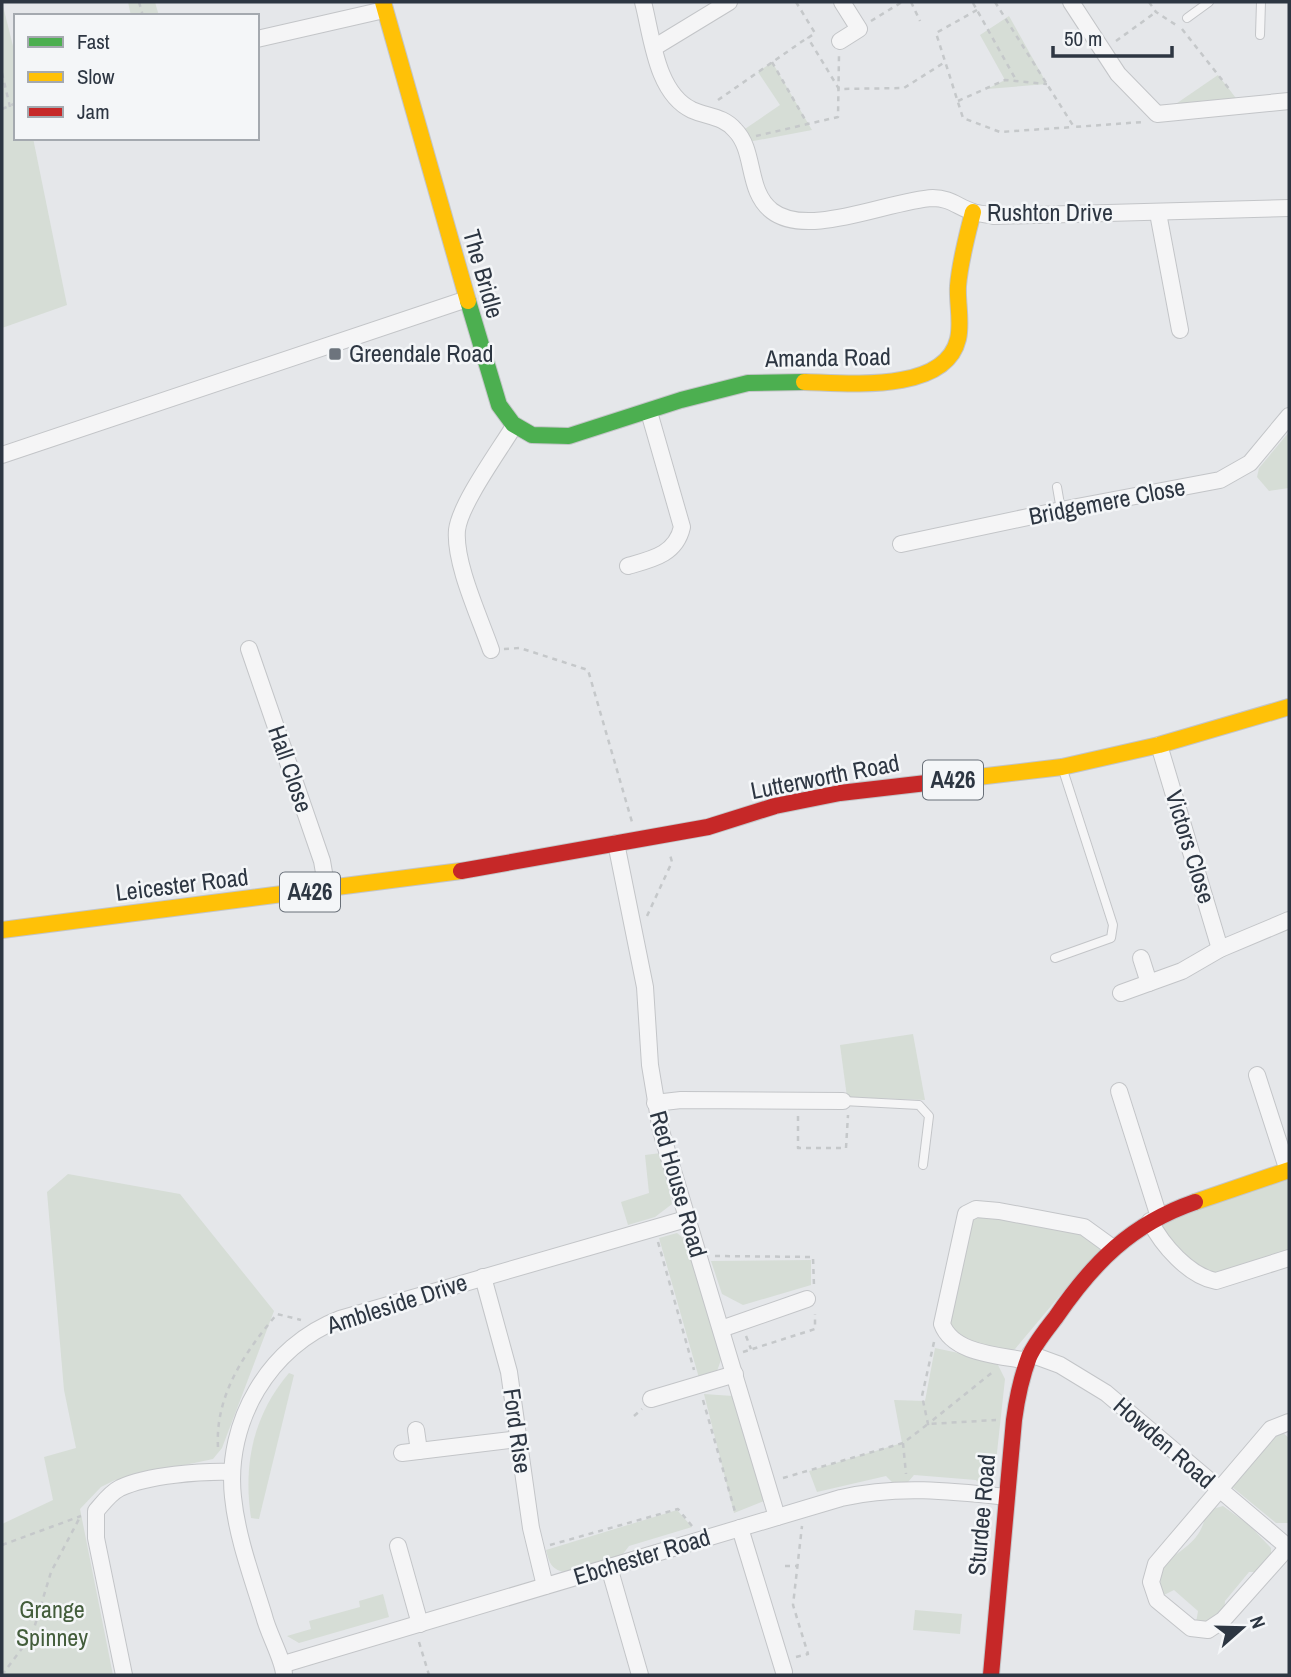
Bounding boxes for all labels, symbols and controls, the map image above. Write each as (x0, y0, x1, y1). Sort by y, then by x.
legend (14, 14, 259, 140)
scale bar (1053, 14, 1172, 58)
text: 50 m (1064, 24, 1102, 53)
text: Fast (77, 27, 110, 56)
text: Slow (77, 62, 115, 91)
text: Jam (77, 97, 110, 126)
street label: Rushton Drive (987, 196, 1113, 228)
street label: The Bridle (456, 226, 512, 322)
place label: Greendale Road (349, 337, 493, 369)
street label: Amanda Road (764, 340, 891, 374)
marker: Greendale Road (327, 346, 343, 362)
street label: Bridgemere Close (1026, 470, 1188, 532)
street label: Hall Close (261, 721, 321, 816)
street label: Lutterworth Road (748, 746, 902, 806)
road number: A426 (923, 760, 983, 800)
street label: Victors Close (1159, 786, 1223, 907)
street label: Leicester Road (114, 860, 250, 908)
road number: A426 (280, 872, 340, 912)
street label: Red House Road (643, 1107, 715, 1261)
street label: Ambleside Drive (322, 1265, 471, 1341)
street label: Ford Rise (496, 1386, 540, 1475)
street label: Howden Road (1107, 1389, 1222, 1495)
street label: Sturdee Road (960, 1453, 1002, 1577)
street label: Ebchester Road (570, 1520, 714, 1592)
park label: Grange Spinney (16, 1593, 88, 1653)
north arrow (1207, 1593, 1277, 1663)
text: N (1244, 1612, 1272, 1632)

